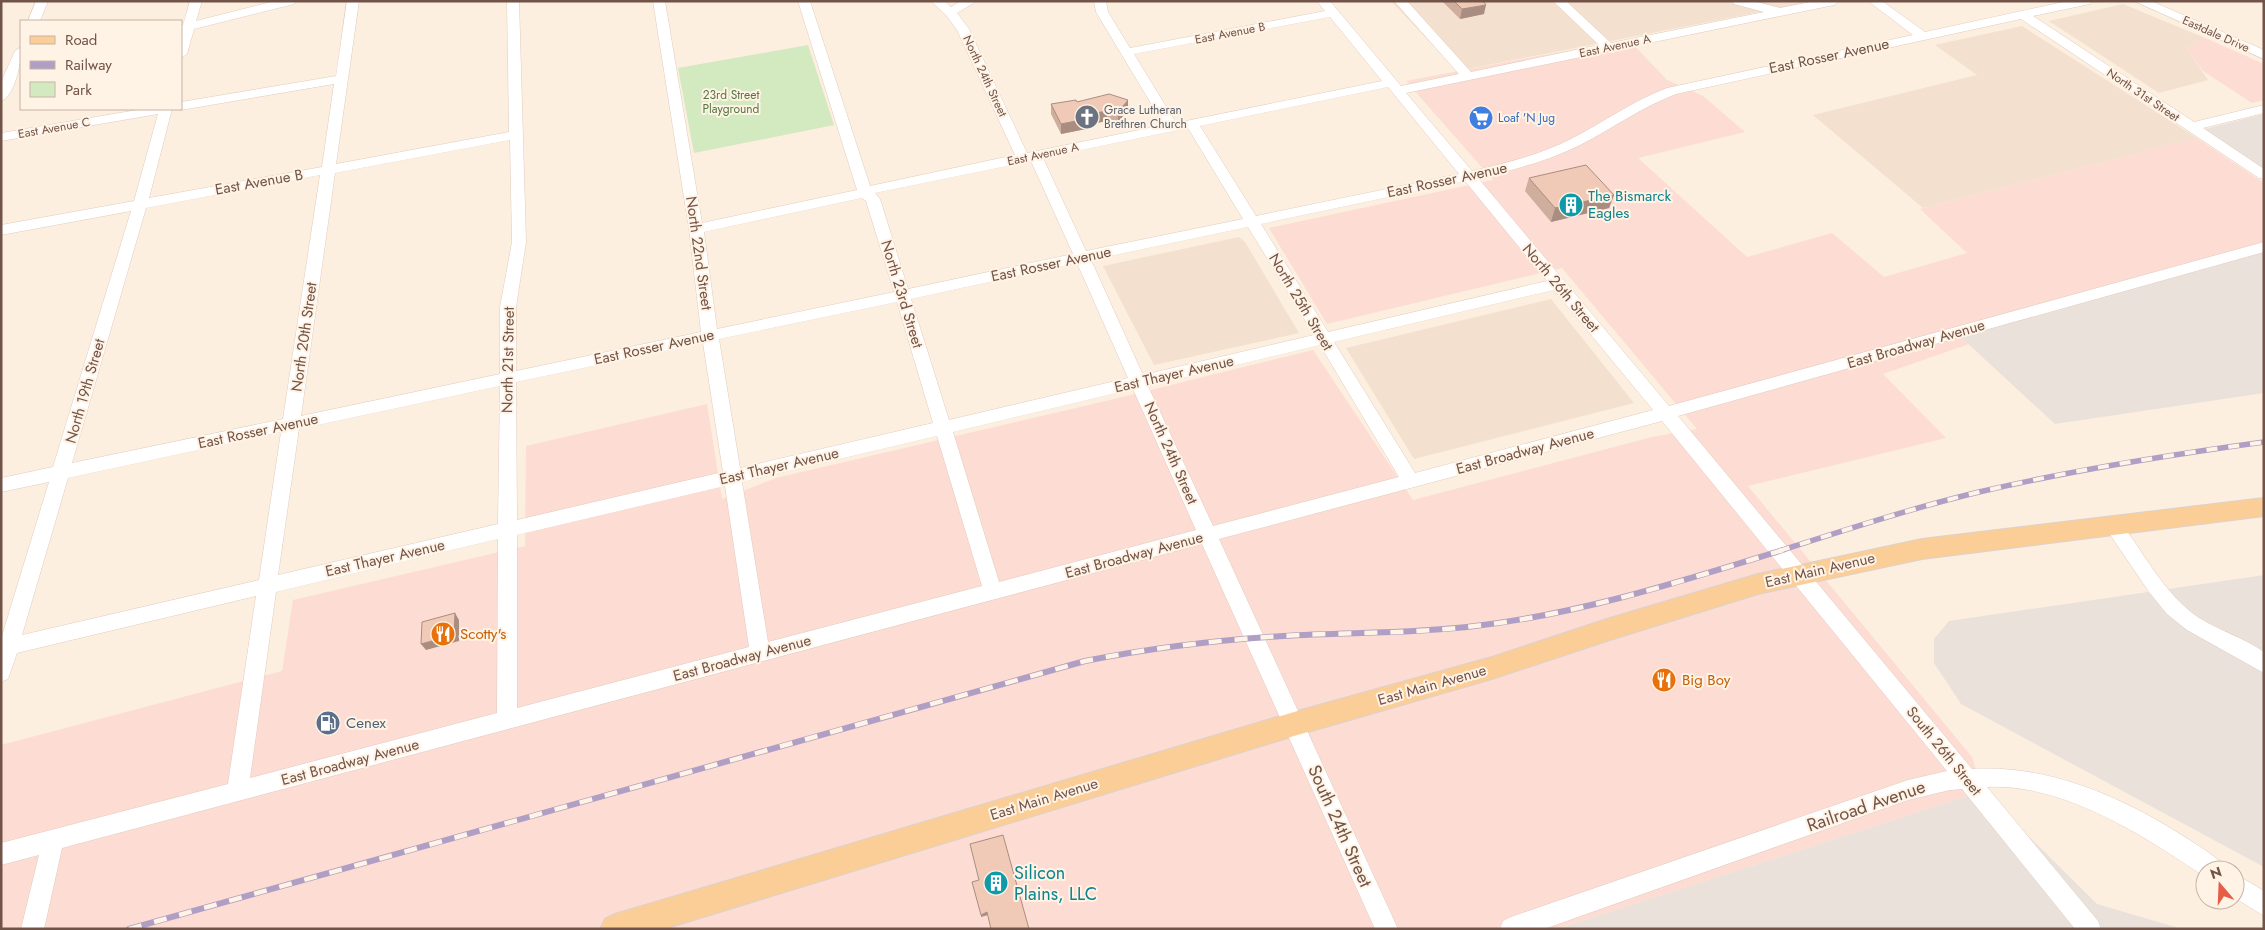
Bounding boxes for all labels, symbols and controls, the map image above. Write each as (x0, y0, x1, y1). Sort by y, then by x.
street label: Eastdale Drive (2179, 11, 2253, 57)
street label: East Avenue B (1193, 17, 1267, 49)
legend (20, 20, 182, 110)
text: Road (65, 29, 97, 51)
street label: East Avenue A (1578, 30, 1652, 62)
street label: North 24th Street (958, 32, 1012, 120)
street label: East Rosser Avenue (1767, 32, 1891, 79)
text: Railway (65, 54, 112, 76)
street label: North 31st Street (2103, 64, 2183, 126)
text: Park (65, 79, 92, 101)
park label: 23rd Street Playground (703, 86, 759, 118)
place label: Grace Lutheran Brethren Church (1104, 101, 1187, 133)
church icon: Grace Lutheran Brethren Church (1074, 104, 1100, 130)
supermarket icon: Loaf 'N Jug (1468, 105, 1494, 131)
place label: Loaf 'N Jug (1498, 109, 1555, 127)
street label: East Avenue C (17, 113, 91, 143)
street label: East Avenue A (1006, 138, 1080, 170)
street label: East Rosser Avenue (1385, 156, 1509, 203)
street label: East Avenue B (213, 163, 305, 201)
place label: The Bismarck Eagles (1588, 185, 1671, 224)
building icon: The Bismarck Eagles (1558, 192, 1584, 218)
street label: North 22nd Street (680, 195, 718, 312)
street label: North 23rd Street (875, 237, 929, 351)
street label: North 26th Street (1517, 239, 1605, 337)
street label: East Rosser Avenue (989, 240, 1113, 287)
street label: North 25th Street (1263, 249, 1339, 355)
street label: North 20th Street (285, 280, 323, 393)
street label: North 21st Street (496, 306, 520, 413)
street label: East Broadway Avenue (1845, 314, 1988, 374)
street label: East Rosser Avenue (592, 323, 716, 370)
street label: North 19th Street (60, 336, 111, 446)
street label: East Thayer Avenue (1112, 349, 1236, 398)
street label: North 24th Street (1139, 398, 1204, 508)
street label: East Rosser Avenue (196, 407, 320, 454)
street label: East Broadway Avenue (1454, 422, 1597, 480)
street label: East Thayer Avenue (717, 441, 841, 490)
street label: East Broadway Avenue (1063, 526, 1206, 584)
street label: East Thayer Avenue (323, 533, 447, 582)
street label: East Main Avenue (1763, 547, 1877, 593)
restaurant icon: Scotty's (430, 621, 456, 647)
place label: Scotty's (460, 623, 506, 645)
street label: East Broadway Avenue (671, 629, 814, 687)
street label: East Main Avenue (1375, 659, 1489, 711)
restaurant icon: Big Boy (1651, 667, 1677, 693)
place label: Big Boy (1682, 669, 1731, 691)
street label: South 26th Street (1901, 702, 1987, 801)
fuel station icon: Cenex (315, 710, 341, 736)
place label: Cenex (346, 712, 386, 734)
street label: East Broadway Avenue (279, 733, 422, 791)
street label: South 24th Street (1301, 761, 1379, 892)
street label: East Main Avenue (987, 772, 1101, 826)
street label: Railroad Avenue (1803, 774, 1929, 838)
place label: Silicon Plains, LLC (1014, 860, 1097, 907)
north arrow (2195, 860, 2245, 910)
text: N (2207, 861, 2224, 884)
building icon: Silicon Plains, LLC (983, 870, 1009, 896)

